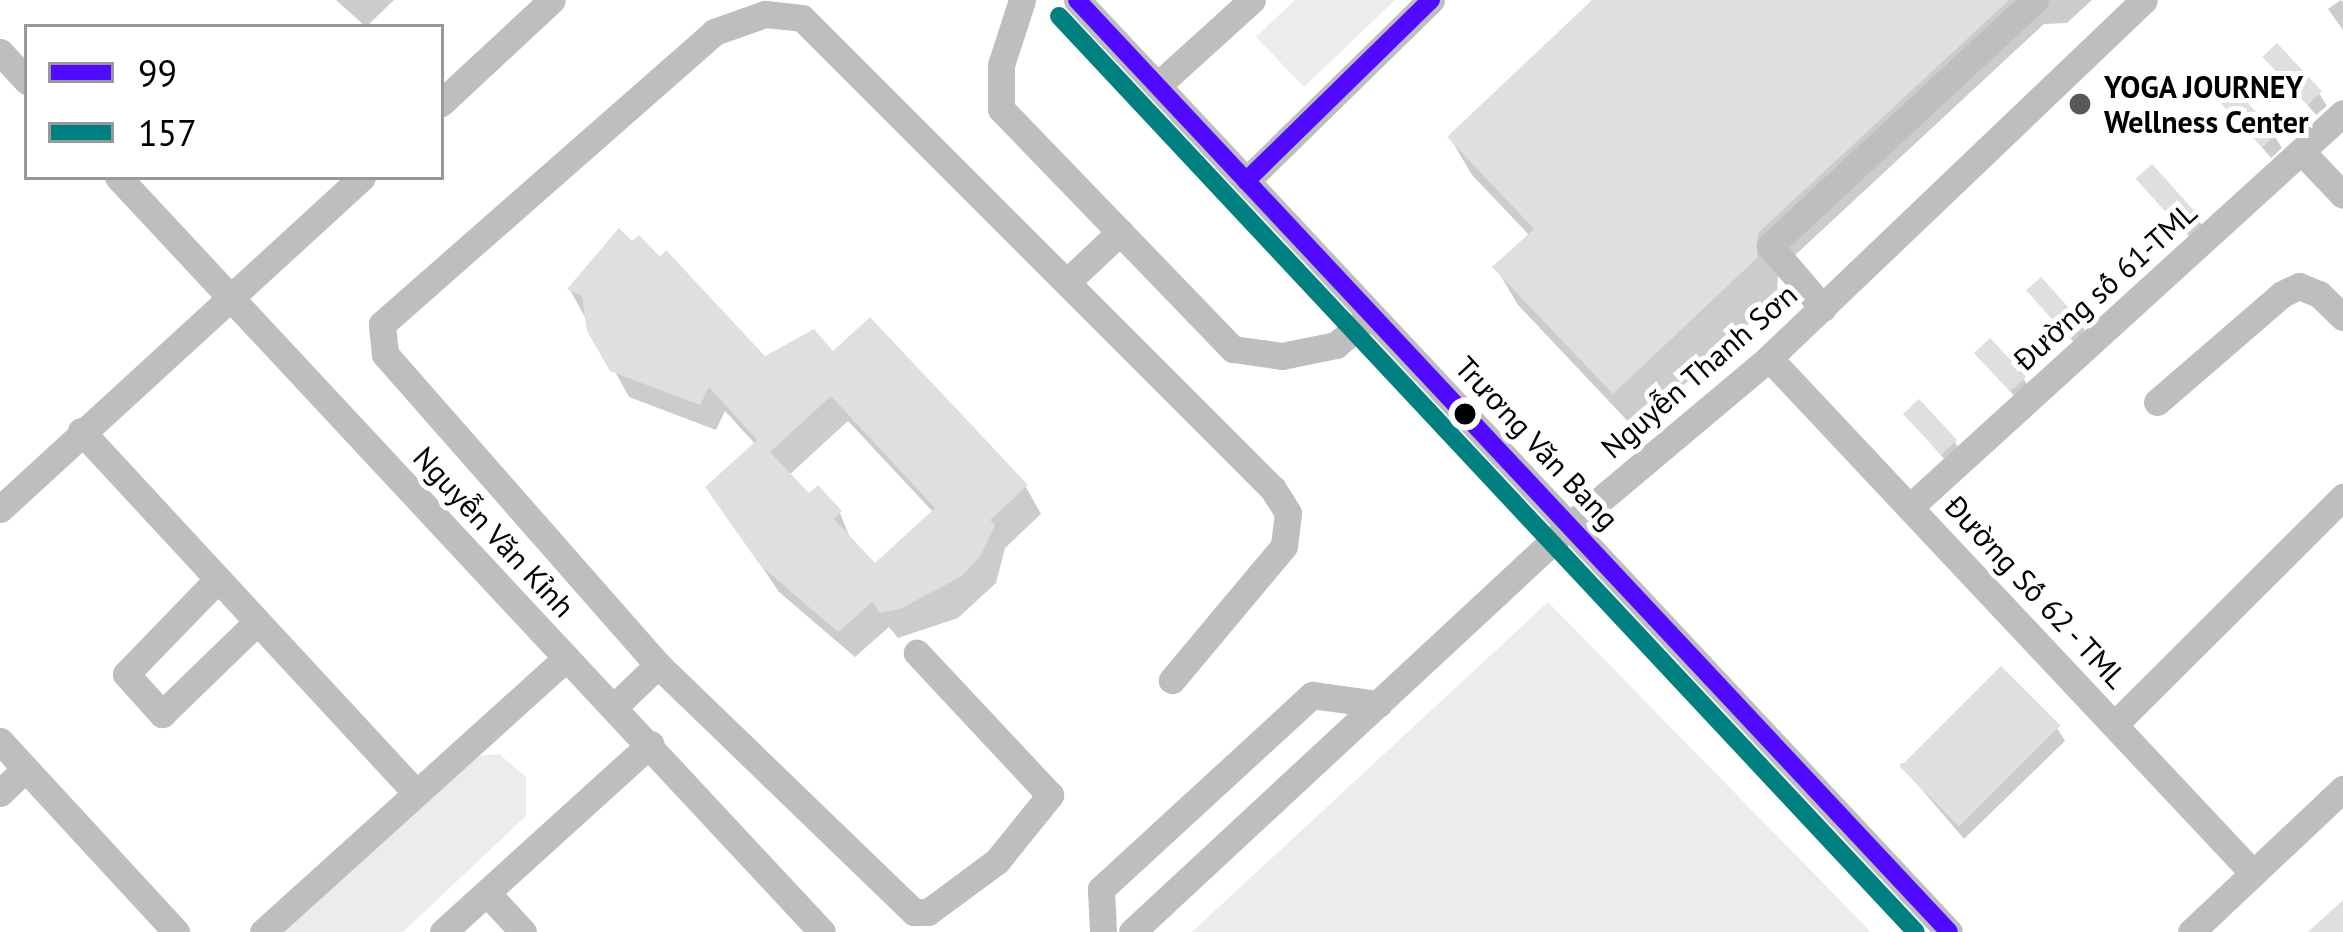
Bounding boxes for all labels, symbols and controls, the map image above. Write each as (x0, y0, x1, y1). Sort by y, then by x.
legend (24, 24, 444, 180)
text: 99 (138, 49, 177, 96)
place label: YOGA JOURNEY Wellness Center (2104, 69, 2309, 140)
marker: YOGA JOURNEY Wellness Center (2067, 91, 2093, 117)
text: 157 (138, 109, 197, 156)
street label: Đường số 61-TML (2006, 194, 2204, 378)
street label: Nguyễn Thanh Sơn (1593, 276, 1805, 466)
street label: Trương Văn Bang (1447, 349, 1627, 537)
unlabelled marker (1454, 403, 1476, 425)
street label: Nguyễn Văn Kỉnh (406, 439, 582, 625)
street label: Đường Số 62 - TML (1936, 486, 2136, 698)

